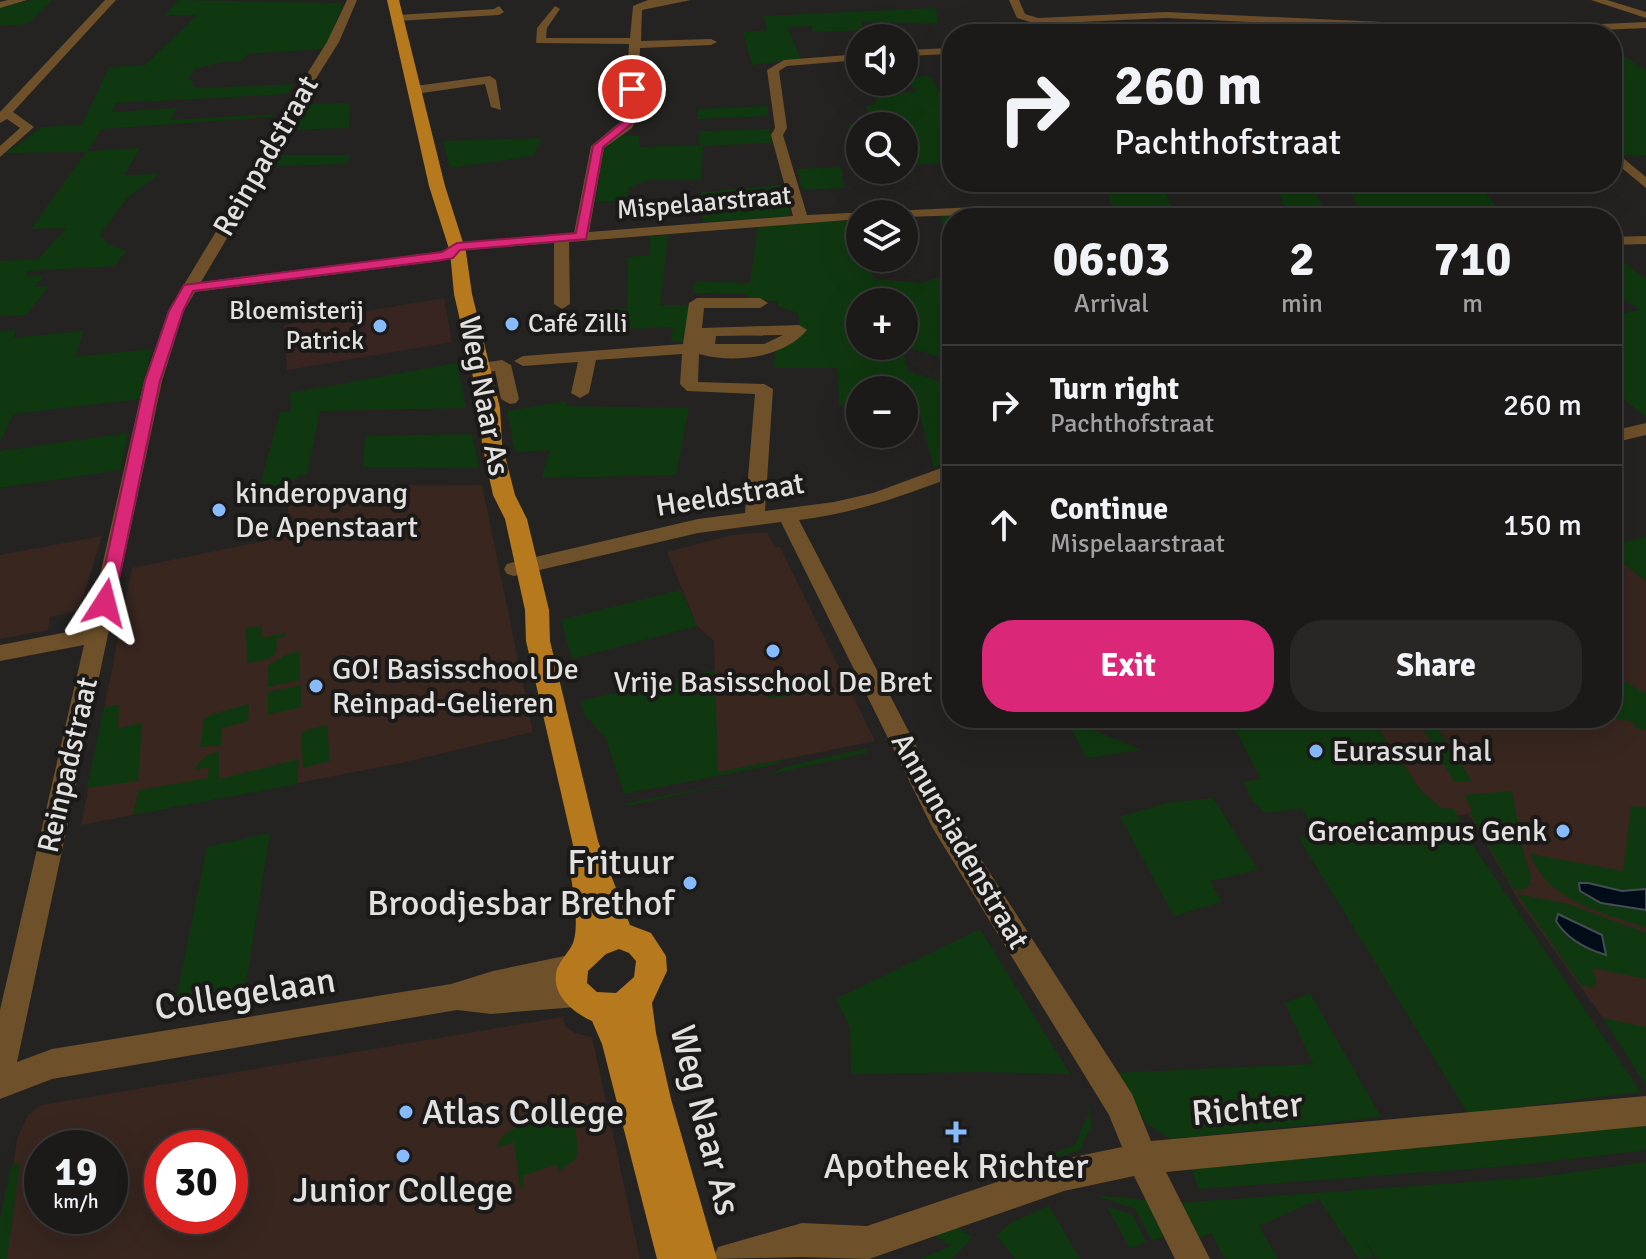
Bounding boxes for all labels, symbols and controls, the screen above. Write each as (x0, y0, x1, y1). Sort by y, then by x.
map controls (846, 24, 918, 448)
button: sound (846, 24, 918, 96)
text: 260 m (1114, 51, 1262, 120)
pin (598, 55, 666, 123)
icon: right (982, 56, 1086, 160)
icon: arrive (610, 67, 654, 111)
street label: Reinpadstraat (205, 69, 327, 243)
button: search (846, 112, 918, 184)
text: Pachthofstraat (1114, 120, 1341, 165)
street label: Mispelaarstraat (616, 179, 792, 227)
button: layers (846, 200, 918, 272)
text: 06:03 (1053, 230, 1170, 289)
text: 2 (1289, 230, 1315, 289)
text: 710 (1434, 230, 1511, 289)
button: + (846, 288, 918, 360)
text: Arrival (1074, 288, 1149, 320)
text: min (1281, 288, 1323, 320)
text: m (1462, 288, 1483, 320)
place label: Bloemisterij Patrick (229, 295, 364, 357)
place label: Café Zilli (528, 308, 627, 340)
street label: Weg Naar As (450, 313, 518, 479)
marker: Café Zilli (503, 315, 521, 333)
marker: Bloemisterij Patrick (371, 317, 389, 335)
text: Turn right (1050, 371, 1179, 408)
button: − (846, 376, 918, 448)
icon: right (982, 383, 1026, 427)
text: 260 m (1503, 387, 1582, 424)
text: Pachthofstraat (1050, 408, 1214, 440)
street label: Heeldstraat (653, 465, 807, 525)
place label: kinderopvang De Apenstaart (235, 475, 418, 546)
text: Continue (1050, 491, 1168, 528)
marker: kinderopvang De Apenstaart (210, 501, 228, 519)
icon: ahead (982, 503, 1026, 547)
text: 150 m (1503, 507, 1582, 544)
text: Mispelaarstraat (1050, 528, 1225, 560)
position arrow (63, 561, 147, 645)
button: Exit (982, 620, 1274, 712)
button: Share (1290, 620, 1582, 712)
marker: Vrije Basisschool De Bret (764, 642, 782, 660)
place label: GO! Basisschool De Reinpad-Gelieren (332, 651, 579, 722)
place label: Vrije Basisschool De Bret (614, 664, 932, 701)
street label: Reinpadstraat (30, 674, 106, 856)
marker: GO! Basisschool De Reinpad-Gelieren (307, 677, 325, 695)
street label: Annunciadenstraat (883, 726, 1037, 956)
place label: Eurassur hal (1332, 733, 1492, 770)
marker: Eurassur hal (1307, 742, 1325, 760)
place label: Groeicampus Genk (1307, 813, 1547, 850)
marker: Groeicampus Genk (1554, 822, 1572, 840)
place label: Frituur Broodjesbar Brethof (367, 840, 676, 926)
marker: Frituur Broodjesbar Brethof (681, 874, 699, 892)
street label: Collegelaan (151, 958, 339, 1030)
street label: Weg Naar As (660, 1020, 750, 1220)
street label: Richter (1190, 1082, 1305, 1136)
place label: Atlas College (422, 1090, 624, 1135)
marker: Atlas College (397, 1103, 415, 1121)
marker: Apotheek Richter (947, 1123, 965, 1141)
speed limit sign: 30 (144, 1130, 248, 1234)
place label: Apotheek Richter (823, 1144, 1089, 1189)
text: 19 (54, 1147, 98, 1197)
marker: Junior College (394, 1147, 412, 1165)
place label: Junior College (293, 1168, 513, 1213)
text: km/h (53, 1189, 99, 1214)

